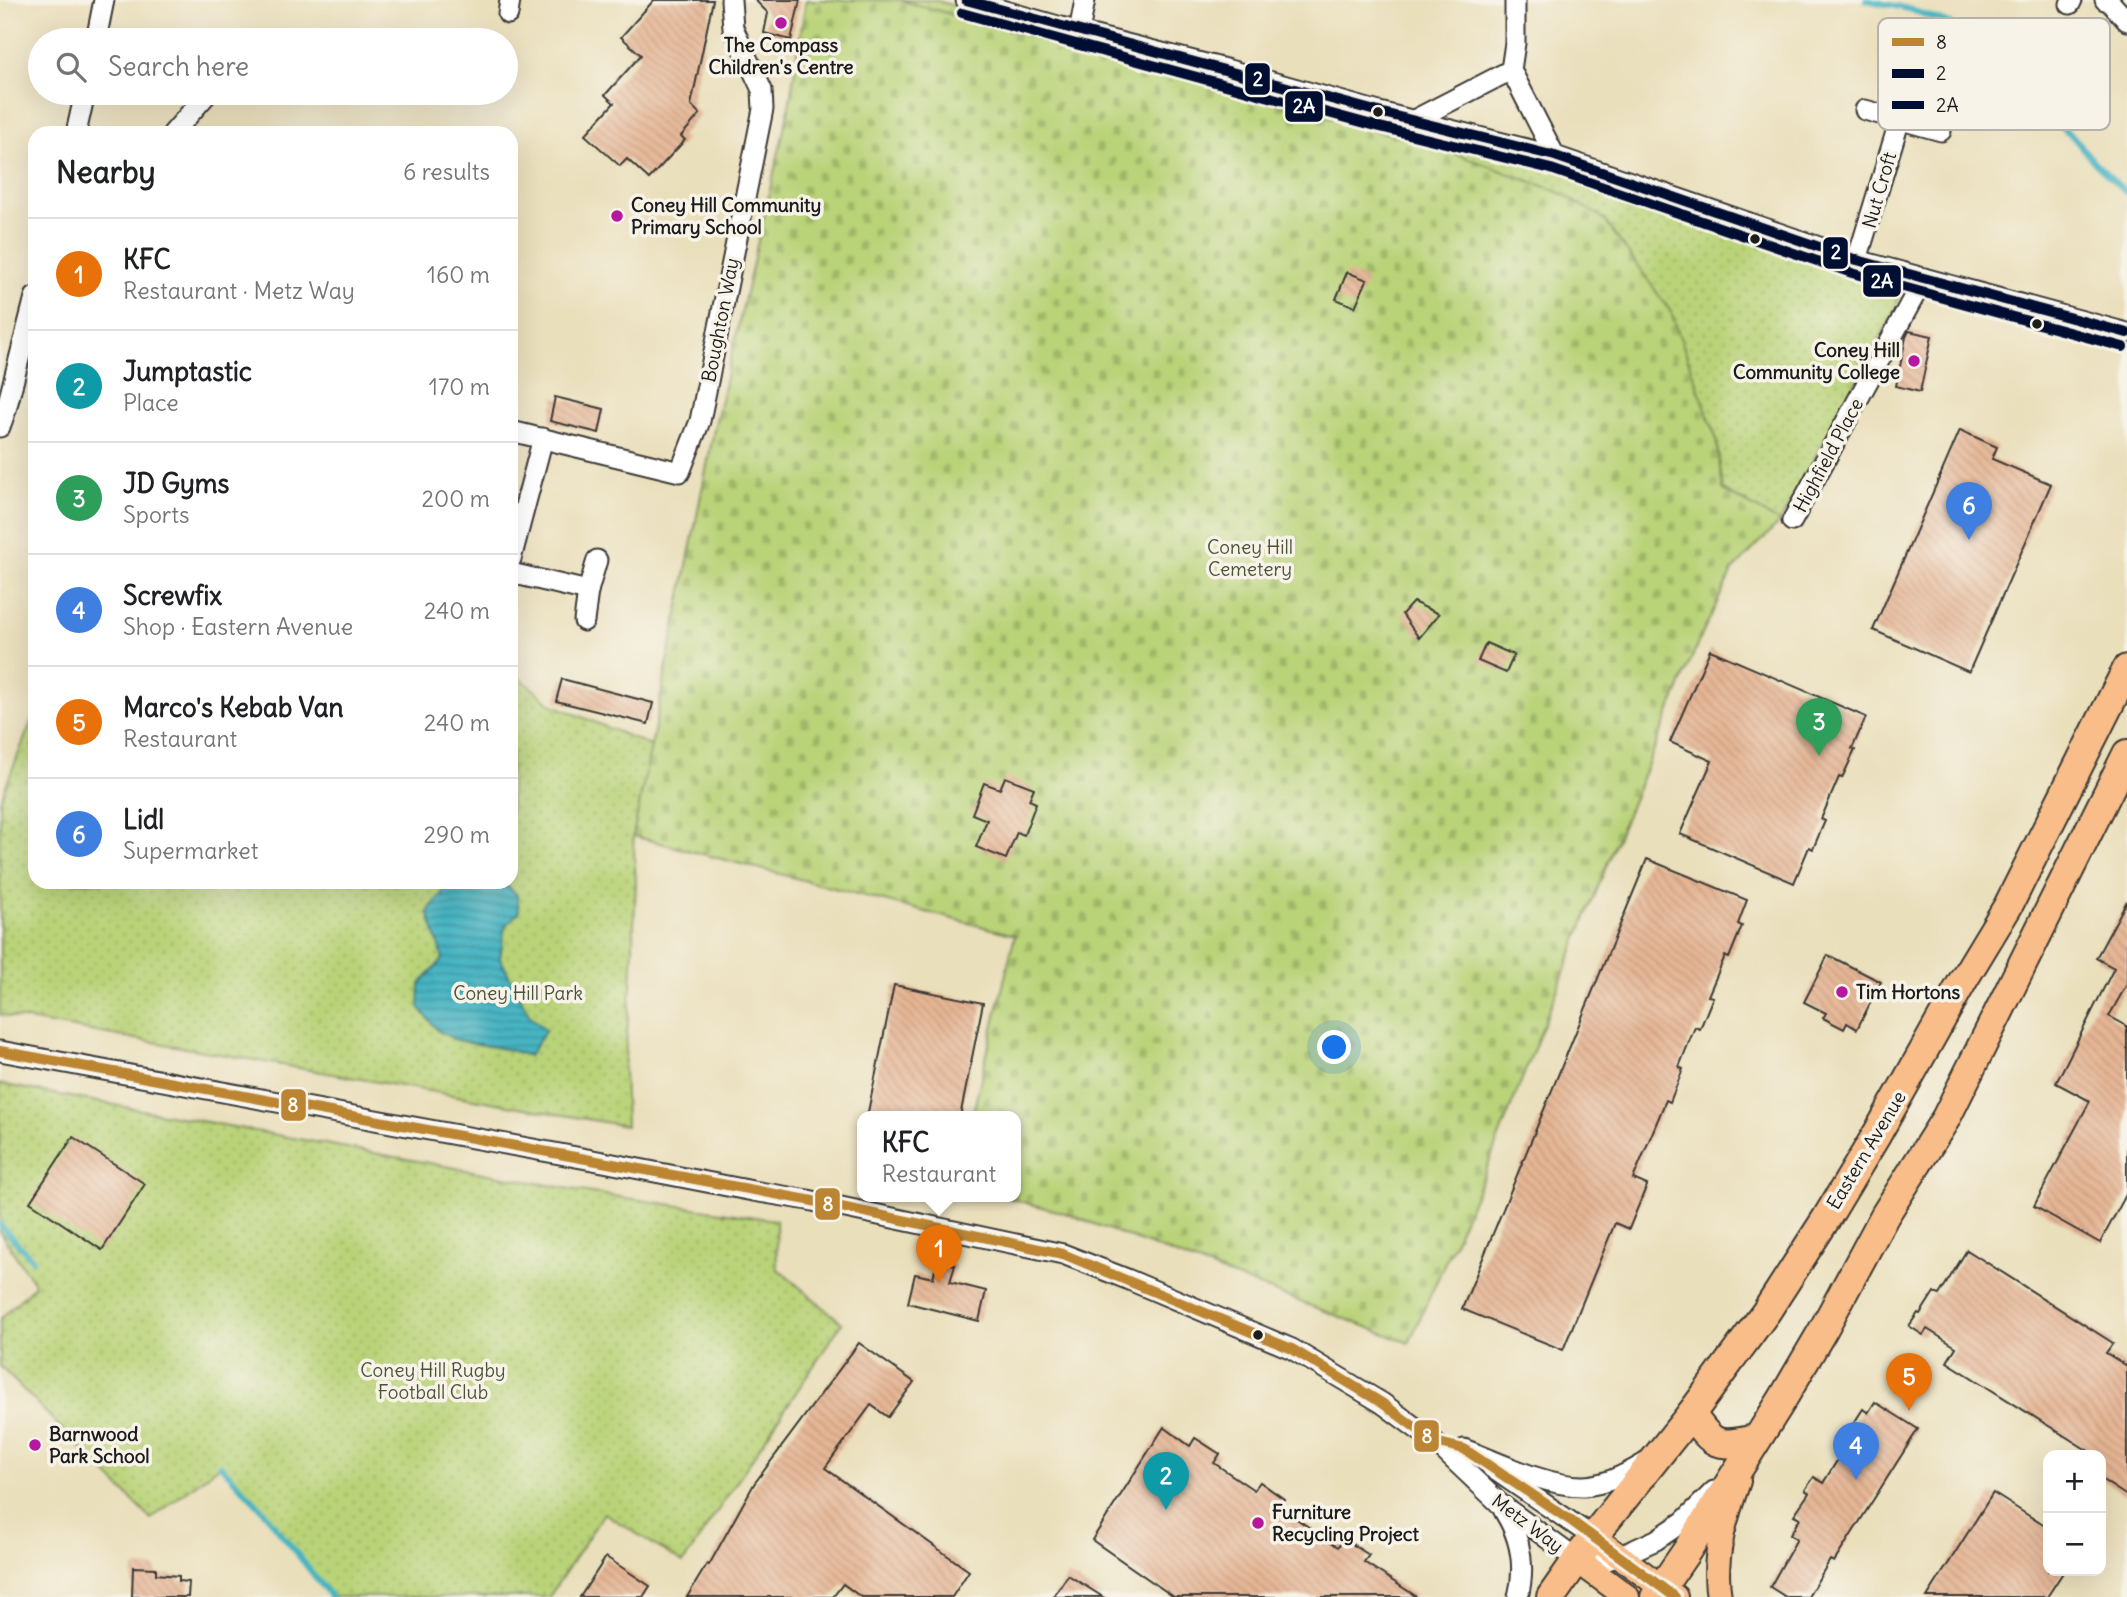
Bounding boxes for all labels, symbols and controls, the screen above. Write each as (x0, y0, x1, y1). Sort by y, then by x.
marker: The Compass Children's Centre (773, 15, 789, 31)
legend (1878, 18, 2110, 130)
search box (28, 28, 518, 105)
text: 8 (1936, 30, 1947, 54)
place label: The Compass Children's Centre (709, 33, 854, 79)
icon: search (52, 48, 90, 86)
text: Search here (108, 50, 249, 83)
text: 2 (1936, 61, 1946, 85)
line badge: 2 (1244, 62, 1271, 96)
text: 2 (1253, 67, 1263, 91)
line badge: 2A (1284, 90, 1324, 123)
text: 2A (1936, 93, 1959, 117)
text: 2A (1293, 94, 1315, 118)
unlabelled marker (1371, 105, 1385, 119)
street label: Nut Croft (1857, 149, 1901, 231)
text: Nearby (56, 153, 156, 191)
text: 6 results (403, 157, 490, 186)
place label: Coney Hill Community Primary School (631, 193, 821, 239)
marker: Coney Hill Community Primary School (609, 208, 625, 224)
unlabelled marker (1748, 232, 1762, 246)
line badge: 2 (1822, 236, 1849, 270)
text: 2 (1831, 240, 1841, 264)
text: KFC (123, 243, 171, 276)
street label: Boughton Way (696, 256, 744, 384)
text: 1 (74, 260, 84, 289)
text: 160 m (427, 260, 490, 289)
line badge: 2A (1862, 264, 1902, 298)
text: 2A (1871, 269, 1893, 293)
text: Restaurant · Metz Way (123, 276, 355, 305)
unlabelled marker (2030, 317, 2044, 331)
place label: Coney Hill Community College (1733, 338, 1900, 384)
marker: Coney Hill Community College (1906, 353, 1922, 369)
text: Jumptastic (123, 355, 252, 388)
text: 2 (73, 372, 85, 401)
text: 170 m (429, 372, 490, 401)
text: Place (123, 388, 179, 417)
street label: Highfield Place (1788, 394, 1868, 516)
text: JD Gyms (123, 467, 229, 500)
pin: 6 (1946, 482, 1992, 540)
text: 3 (72, 484, 86, 513)
text: 200 m (421, 484, 490, 513)
text: Sports (123, 500, 189, 529)
park label: Coney Hill Cemetery (1207, 535, 1293, 581)
text: Screwfix (123, 579, 222, 612)
text: 4 (72, 596, 86, 625)
text: 240 m (424, 596, 490, 625)
text: Shop · Eastern Avenue (123, 612, 353, 641)
text: Marco's Kebab Van (123, 691, 344, 724)
pin: 3 (1796, 698, 1842, 756)
text: 5 (72, 708, 86, 737)
text: 240 m (424, 708, 490, 737)
text: Restaurant (123, 724, 237, 753)
text: Lidl (123, 803, 164, 836)
text: 6 (72, 820, 86, 849)
text: 290 m (423, 820, 490, 849)
text: Supermarket (123, 836, 259, 865)
place label: Tim Hortons (1856, 980, 1961, 1004)
park label: Coney Hill Park (453, 981, 583, 1005)
marker: Tim Hortons (1834, 984, 1850, 1000)
your location (1317, 1030, 1351, 1064)
street label: Eastern Avenue (1821, 1086, 1911, 1214)
line badge: 8 (280, 1088, 307, 1122)
text: 8 (288, 1093, 299, 1117)
popup (857, 1111, 1021, 1202)
text: KFC (882, 1126, 929, 1159)
text: Restaurant (882, 1159, 996, 1188)
line badge: 8 (814, 1187, 841, 1221)
text: 8 (823, 1192, 834, 1216)
pin: 1 (916, 1225, 962, 1283)
unlabelled marker (1251, 1328, 1265, 1342)
pin: 5 (1886, 1353, 1932, 1411)
park label: Coney Hill Rugby Football Club (360, 1358, 506, 1404)
line badge: 8 (1413, 1419, 1440, 1453)
place label: Barnwood Park School (49, 1422, 150, 1468)
pin: 4 (1833, 1422, 1879, 1480)
text: 8 (1422, 1424, 1433, 1448)
marker: Barnwood Park School (27, 1437, 43, 1453)
map controls (2043, 1450, 2106, 1576)
button: + (2043, 1450, 2106, 1513)
pin: 2 (1143, 1452, 1189, 1510)
street label: Metz Way (1487, 1488, 1569, 1558)
place label: Furniture Recycling Project (1272, 1500, 1420, 1546)
button: − (2043, 1513, 2106, 1576)
marker: Furniture Recycling Project (1250, 1515, 1266, 1531)

